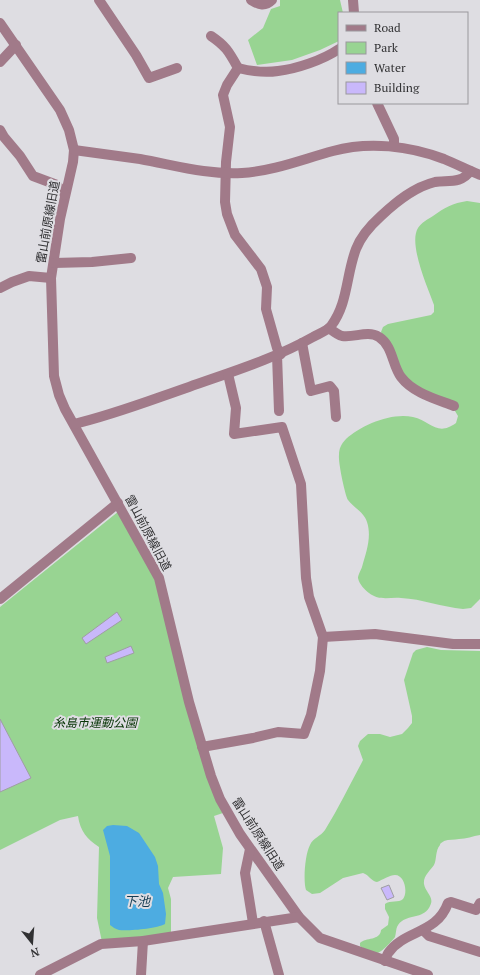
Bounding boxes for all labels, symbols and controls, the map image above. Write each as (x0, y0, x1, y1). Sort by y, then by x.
legend (338, 12, 468, 104)
text: Road (374, 20, 401, 35)
text: Park (374, 40, 399, 55)
text: Water (374, 60, 406, 75)
text: Building (374, 80, 420, 95)
street label: 雷山前原線旧道 (33, 179, 62, 265)
street label: 雷山前原線旧道 (122, 492, 175, 573)
park label: 糸島市運動公園 (53, 715, 139, 730)
street label: 雷山前原線旧道 (229, 794, 288, 873)
water label: 下池 (124, 892, 152, 910)
north arrow (12, 923, 52, 963)
text: N (28, 945, 41, 961)

